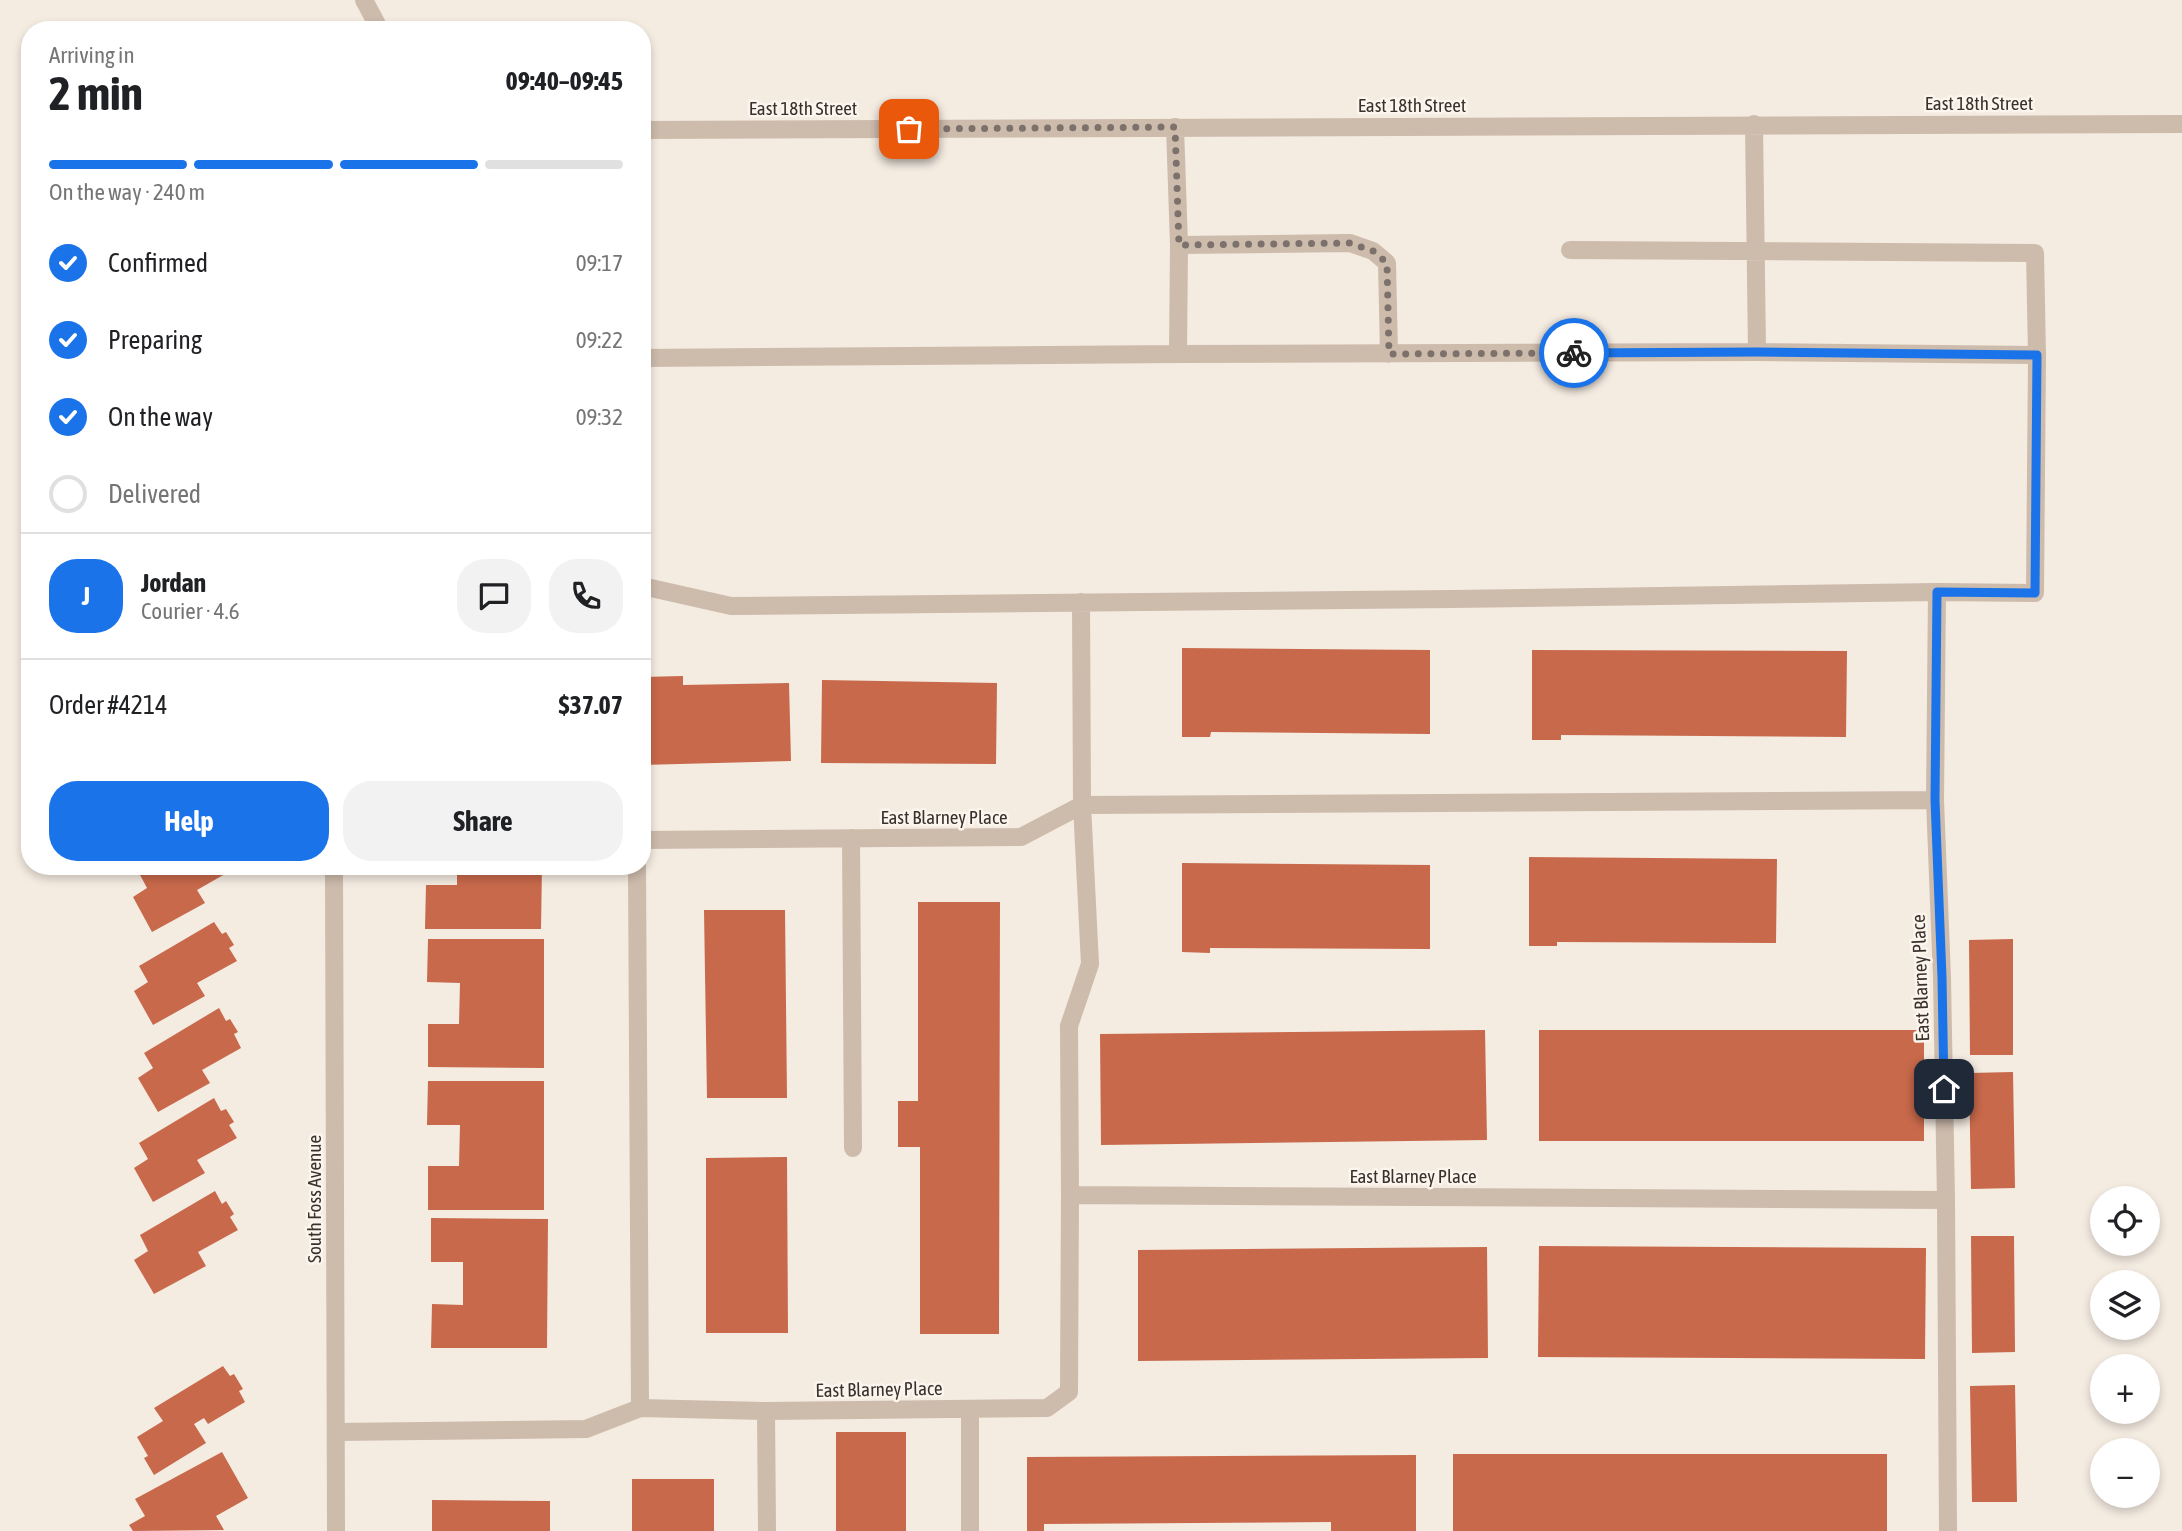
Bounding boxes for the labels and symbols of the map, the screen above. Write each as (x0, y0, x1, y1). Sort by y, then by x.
street label: East 18th Street (1925, 92, 2033, 114)
street label: East 18th Street (1358, 94, 1466, 116)
street label: East 18th Street (749, 97, 857, 119)
pin (879, 99, 939, 159)
courier (1539, 318, 1609, 388)
street label: East Blarney Place (880, 806, 1008, 828)
street label: East Blarney Place (1907, 914, 1933, 1042)
pin (1914, 1059, 1974, 1119)
street label: South Foss Avenue (303, 1135, 325, 1263)
street label: East Blarney Place (1349, 1165, 1477, 1187)
street label: East Blarney Place (815, 1377, 943, 1401)

